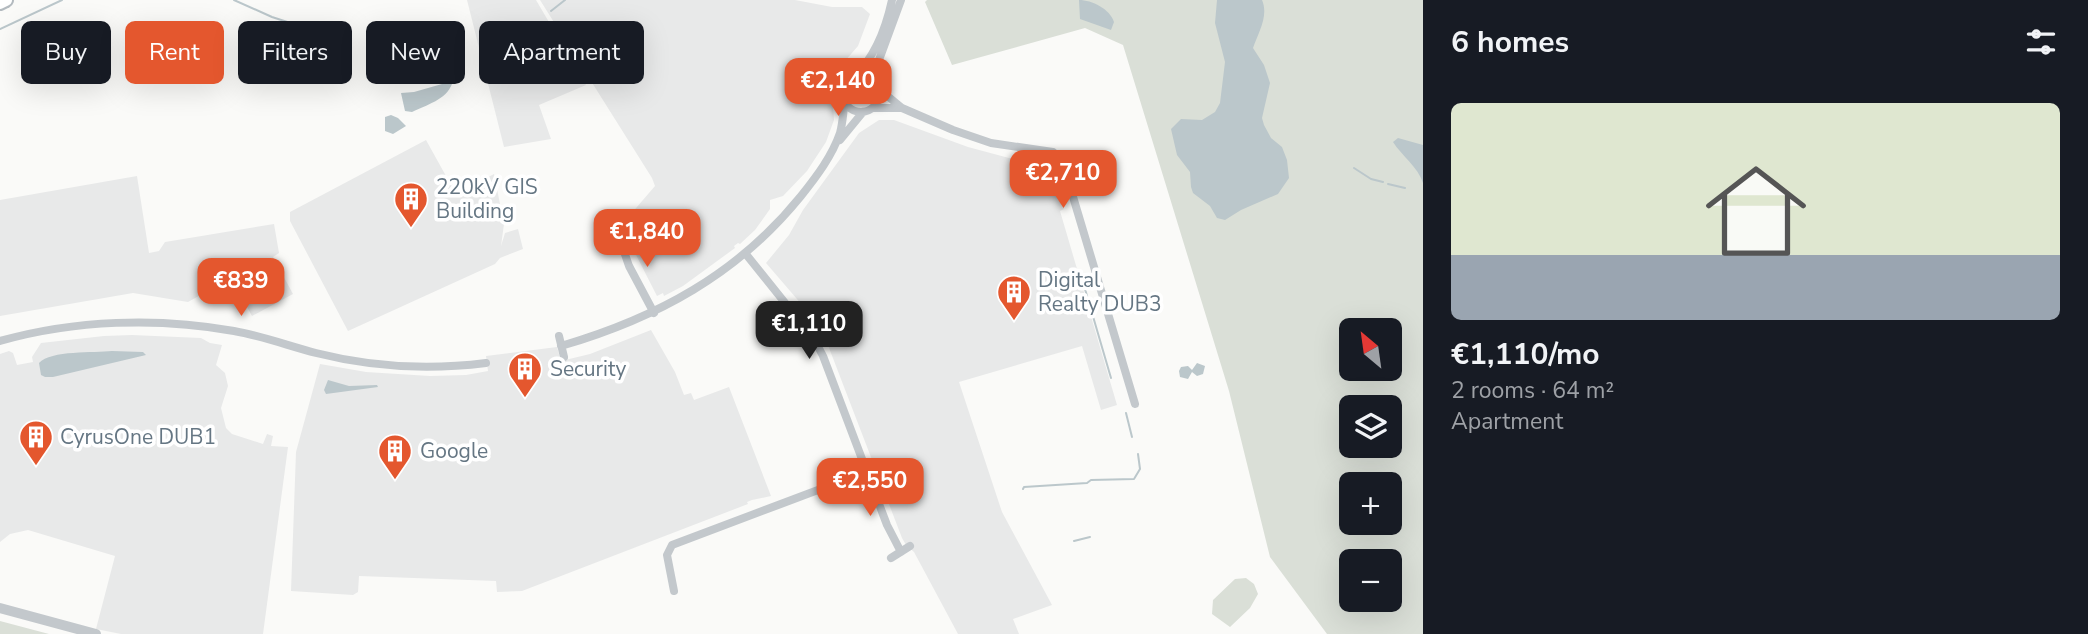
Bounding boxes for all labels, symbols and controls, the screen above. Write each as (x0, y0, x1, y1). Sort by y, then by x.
chip: Buy (21, 21, 111, 84)
chip: Rent (125, 21, 224, 84)
chip: Filters (238, 21, 352, 84)
chip: New (366, 21, 465, 84)
chip: Apartment (479, 21, 644, 84)
text: 6 homes (1451, 22, 1569, 63)
icon: filters (2022, 23, 2060, 61)
pin: €2,140 (781, 58, 895, 118)
text: €2,140 (801, 65, 875, 96)
icon: home (1693, 148, 1819, 274)
pin: €2,710 (1006, 150, 1120, 210)
text: €2,710 (1026, 157, 1100, 188)
place label: 220kV GIS Building (436, 173, 538, 225)
building icon: 220kV GIS Building (392, 180, 430, 229)
pin: €1,840 (590, 210, 704, 269)
text: €1,840 (610, 216, 684, 247)
pin: €839 (200, 258, 282, 318)
text: €839 (213, 265, 269, 296)
place label: Digital Realty DUB3 (1038, 266, 1162, 318)
building icon: Digital Realty DUB3 (995, 273, 1033, 322)
pin: €1,110 (752, 302, 866, 361)
text: €1,110 (772, 308, 846, 339)
north arrow (1339, 318, 1402, 382)
map controls (1339, 318, 1402, 612)
text: €1,110/mo (1451, 334, 1600, 375)
building icon: Security (506, 350, 544, 399)
place label: Security (550, 355, 626, 383)
text: 2 rooms · 64 m² (1451, 375, 1614, 406)
button: layers (1339, 395, 1402, 458)
text: Apartment (1451, 406, 1563, 437)
building icon: CyrusOne DUB1 (17, 418, 55, 467)
place label: CyrusOne DUB1 (60, 423, 216, 451)
building icon: Google (376, 432, 414, 481)
place label: Google (420, 437, 488, 465)
pin: €2,550 (813, 458, 927, 518)
text: €2,550 (833, 465, 907, 496)
button: + (1339, 472, 1402, 535)
button: − (1339, 549, 1402, 612)

